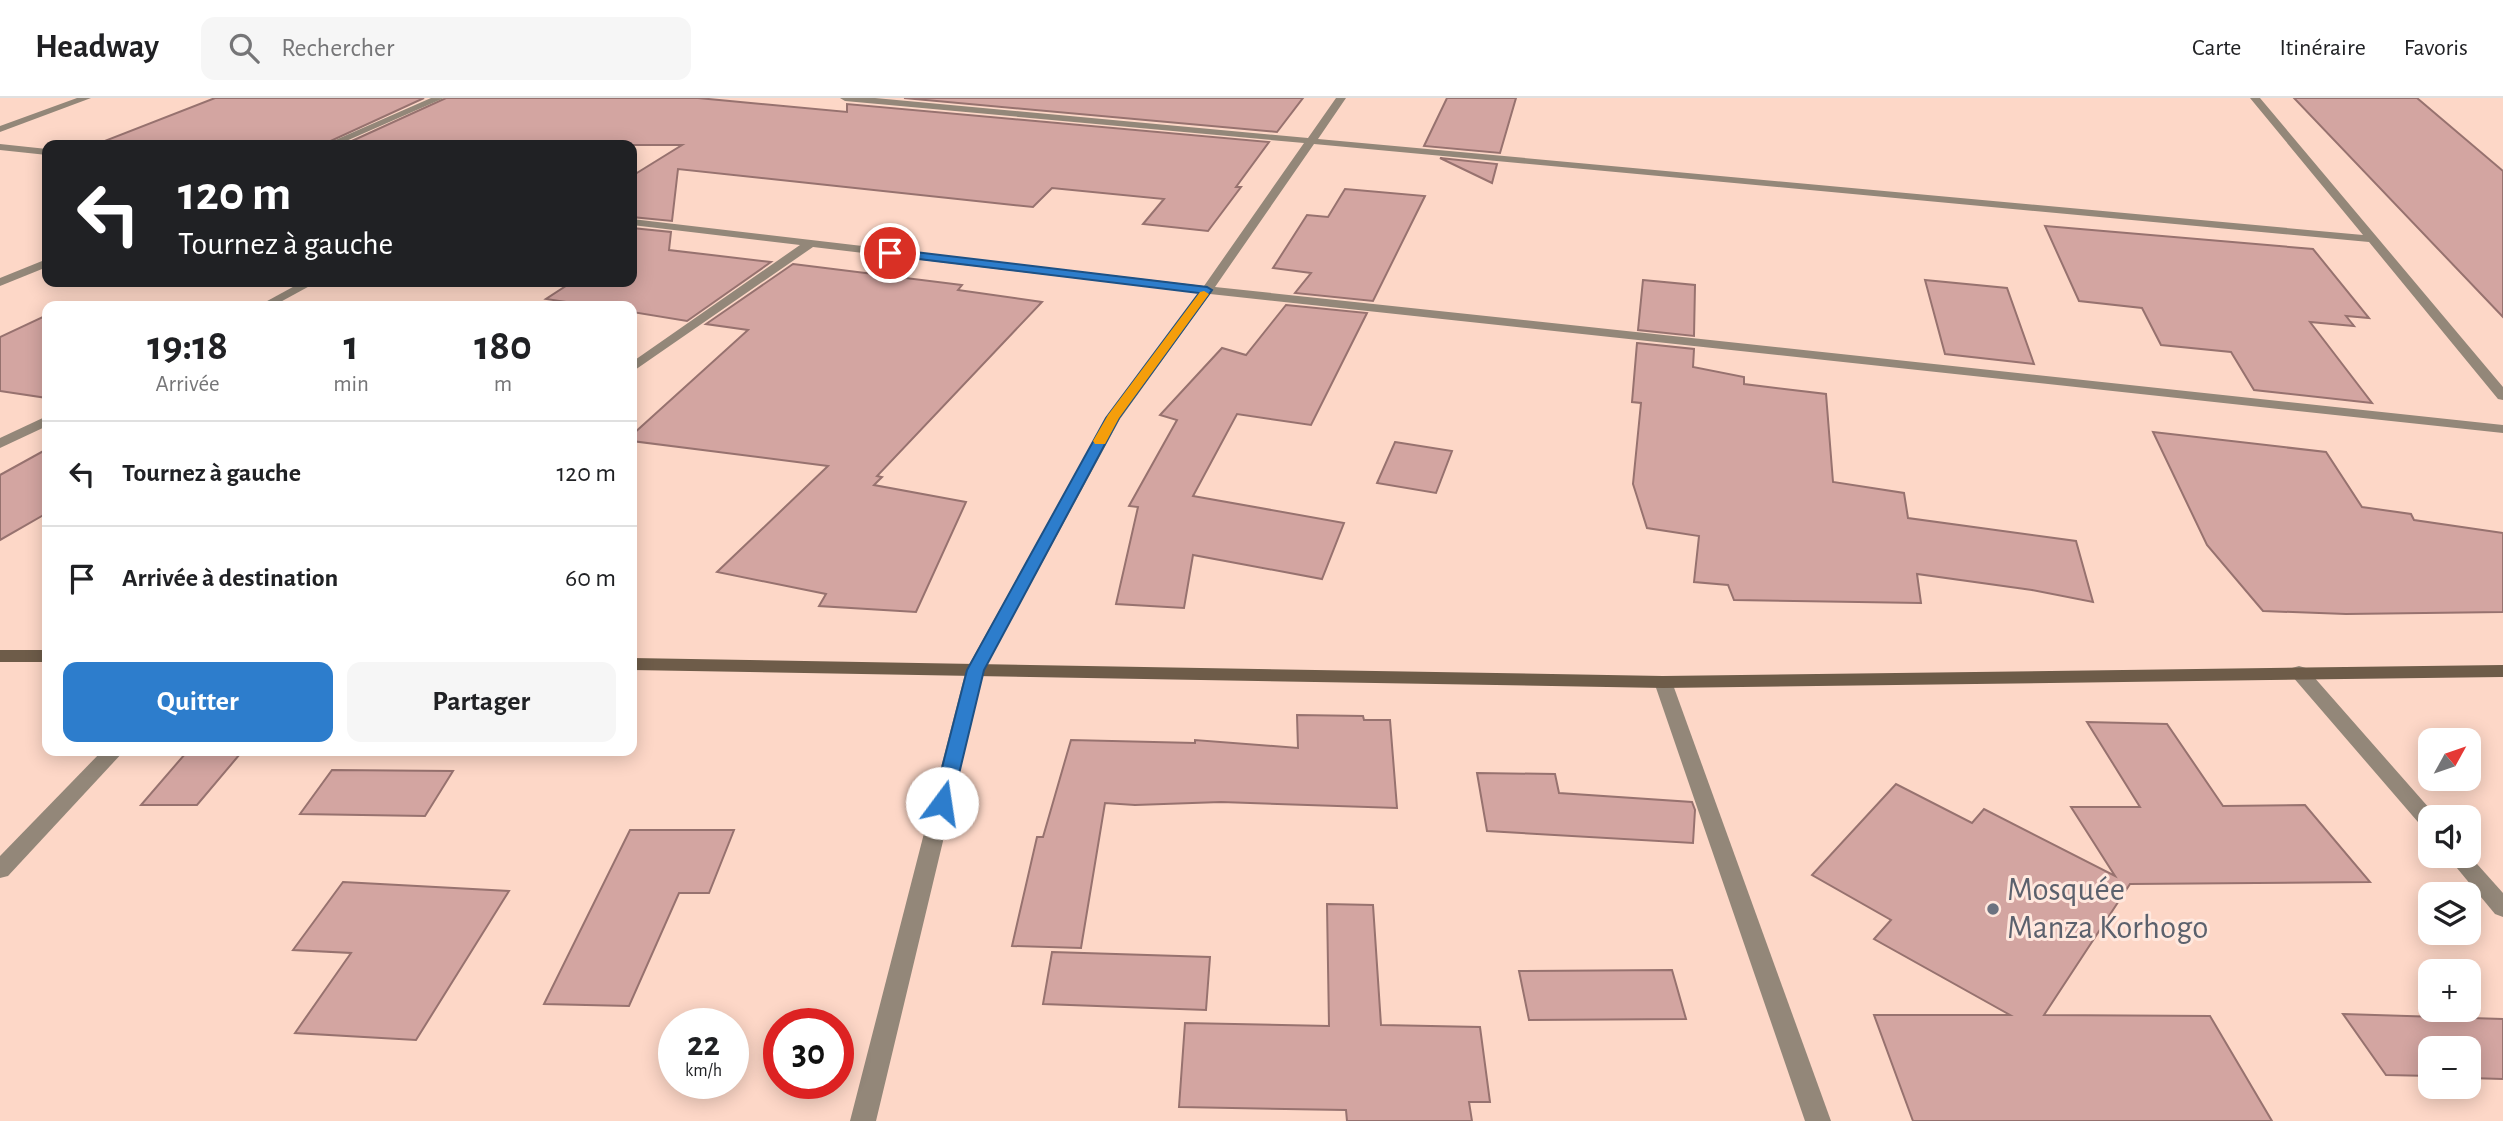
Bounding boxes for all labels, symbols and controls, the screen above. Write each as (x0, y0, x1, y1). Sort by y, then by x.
search box (201, 17, 691, 80)
icon: search (225, 29, 263, 67)
text: Headway (35, 31, 159, 64)
text: Rechercher (281, 35, 394, 61)
text: Carte (2192, 36, 2241, 60)
text: Itinéraire (2279, 36, 2366, 60)
text: Favoris (2404, 36, 2468, 60)
icon: left (63, 168, 154, 259)
text: 120 m (178, 170, 291, 219)
pin (860, 223, 920, 283)
text: Tournez à gauche (178, 228, 393, 260)
icon: arrive (871, 234, 909, 272)
text: 19:18 (147, 325, 228, 367)
text: 1 (344, 325, 359, 367)
text: 180 (474, 325, 532, 367)
text: Arrivée (156, 373, 220, 396)
text: min (333, 373, 369, 396)
text: m (494, 373, 512, 396)
icon: left (63, 455, 101, 493)
text: Tournez à gauche (122, 460, 301, 486)
text: 120 m (556, 460, 616, 486)
icon: arrive (63, 560, 101, 598)
text: Arrivée à destination (122, 565, 338, 591)
text: 60 m (565, 565, 616, 591)
button: Quitter (63, 662, 333, 742)
button: Partager (347, 662, 616, 742)
north arrow (2418, 728, 2482, 791)
map controls (2418, 728, 2481, 1099)
position arrow (905, 766, 979, 840)
button: sound (2418, 805, 2481, 868)
place label: Mosquée Manza Korhogo (2007, 874, 2208, 945)
button: layers (2418, 882, 2481, 945)
marker: Mosquée Manza Korhogo (1985, 901, 2001, 917)
button: + (2418, 959, 2481, 1022)
speed limit sign: 30 (763, 1008, 854, 1099)
text: 22 (687, 1027, 720, 1062)
button: − (2418, 1036, 2481, 1099)
text: km/h (685, 1062, 722, 1080)

